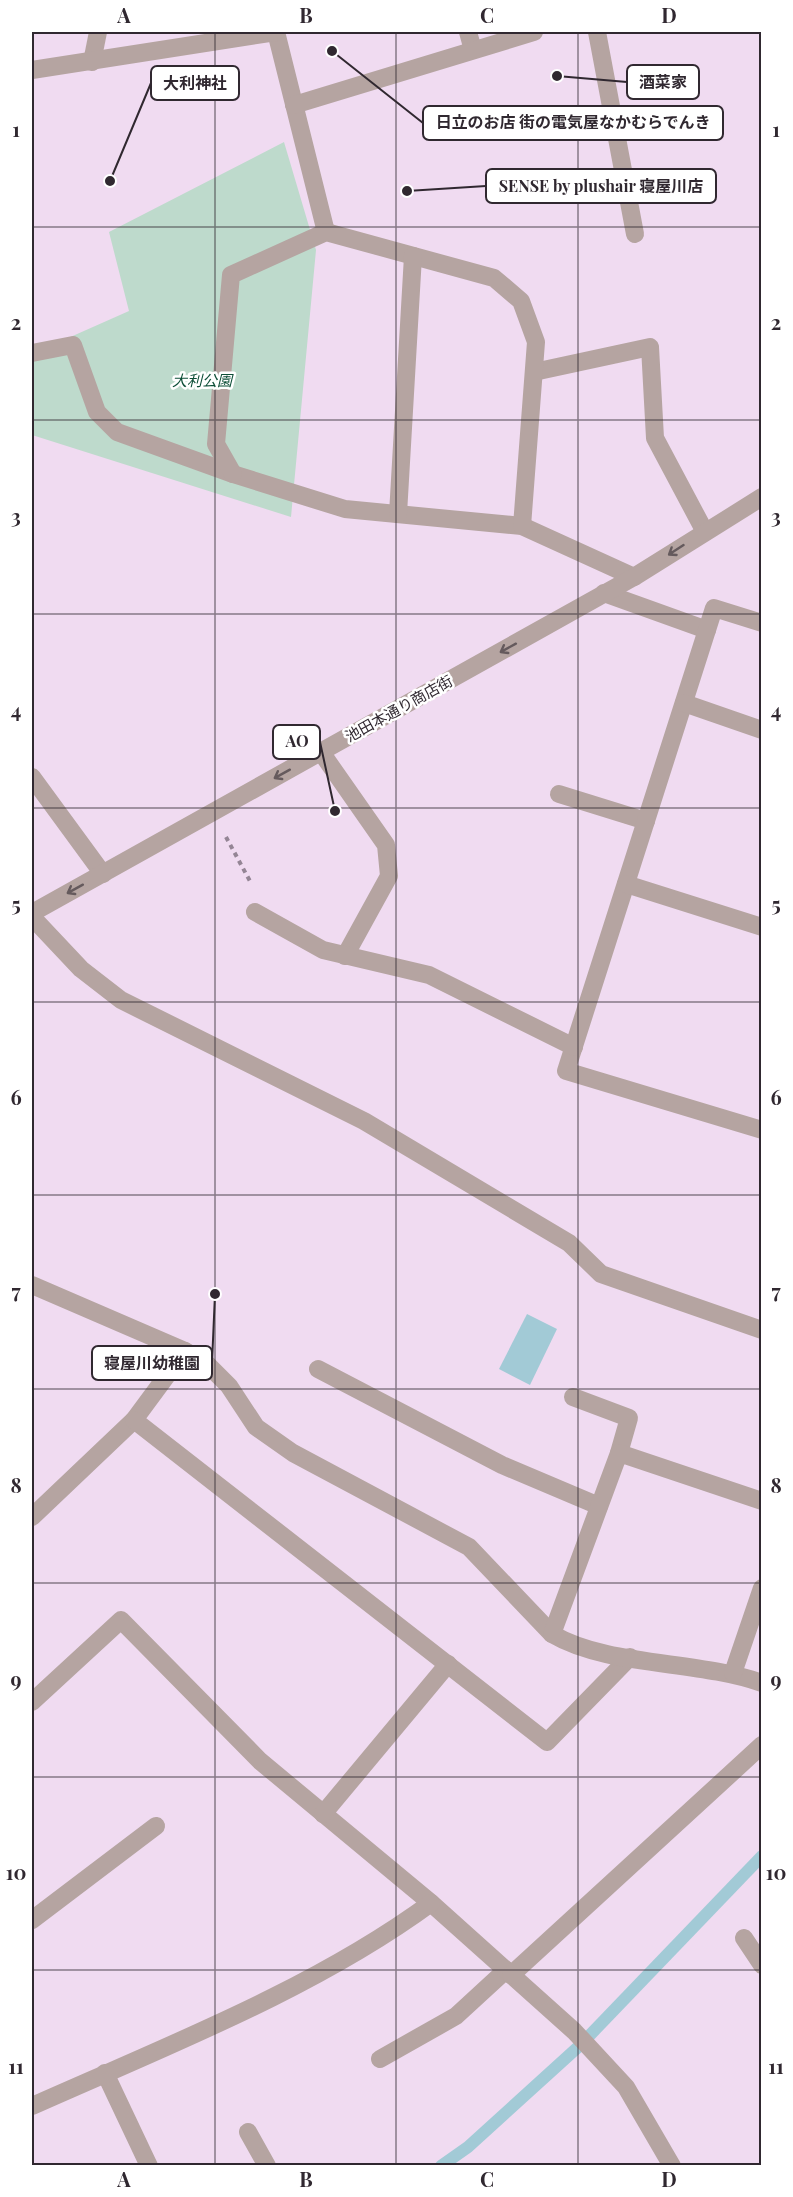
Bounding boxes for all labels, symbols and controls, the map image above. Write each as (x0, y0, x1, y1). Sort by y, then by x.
text: A (116, 1, 131, 28)
text: B (299, 1, 313, 28)
text: C (480, 1, 494, 28)
text: D (661, 1, 677, 28)
callout: 酒菜家 (627, 65, 699, 99)
callout: 大利神社 (151, 66, 239, 100)
text: 酒菜家 (639, 71, 687, 92)
text: 大利神社 (163, 72, 227, 93)
callout: 日立のお店 街の電気屋なかむらでんき (423, 106, 723, 140)
text: 日立のお店 街の電気屋なかむらでんき (435, 111, 711, 132)
text: 1 (12, 115, 20, 142)
text: 1 (772, 115, 780, 142)
callout: SENSE by plushair 寝屋川店 (486, 169, 716, 203)
text: SENSE by plushair 寝屋川店 (499, 175, 703, 196)
text: 2 (11, 308, 21, 335)
text: 2 (771, 308, 781, 335)
park label: 大利公園 (172, 370, 234, 390)
text: 3 (11, 502, 21, 529)
text: 3 (771, 502, 781, 529)
one-way arrow (668, 544, 685, 556)
one-way arrow (499, 643, 517, 654)
street label: 池田本通り商店街 (341, 670, 456, 746)
text: 4 (11, 696, 21, 723)
text: 4 (771, 696, 781, 723)
callout: AO (273, 725, 320, 759)
text: AO (284, 730, 309, 751)
one-way arrow (274, 769, 292, 780)
one-way arrow (67, 883, 84, 895)
text: 5 (11, 890, 21, 917)
text: 5 (771, 890, 781, 917)
text: 6 (10, 1083, 22, 1110)
text: 6 (770, 1083, 782, 1110)
text: 7 (11, 1277, 21, 1304)
text: 7 (771, 1277, 781, 1304)
callout: 寝屋川幼稚園 (92, 1346, 212, 1380)
text: 寝屋川幼稚園 (104, 1352, 200, 1373)
text: 8 (10, 1471, 22, 1498)
text: 8 (770, 1471, 782, 1498)
text: 9 (10, 1665, 22, 1692)
text: 9 (770, 1665, 782, 1692)
text: 10 (6, 1858, 26, 1885)
text: 10 (766, 1858, 786, 1885)
text: 11 (8, 2052, 24, 2079)
text: 11 (768, 2052, 784, 2079)
text: A (116, 2165, 131, 2192)
text: B (299, 2165, 313, 2192)
text: C (480, 2165, 494, 2192)
text: D (661, 2165, 677, 2192)

